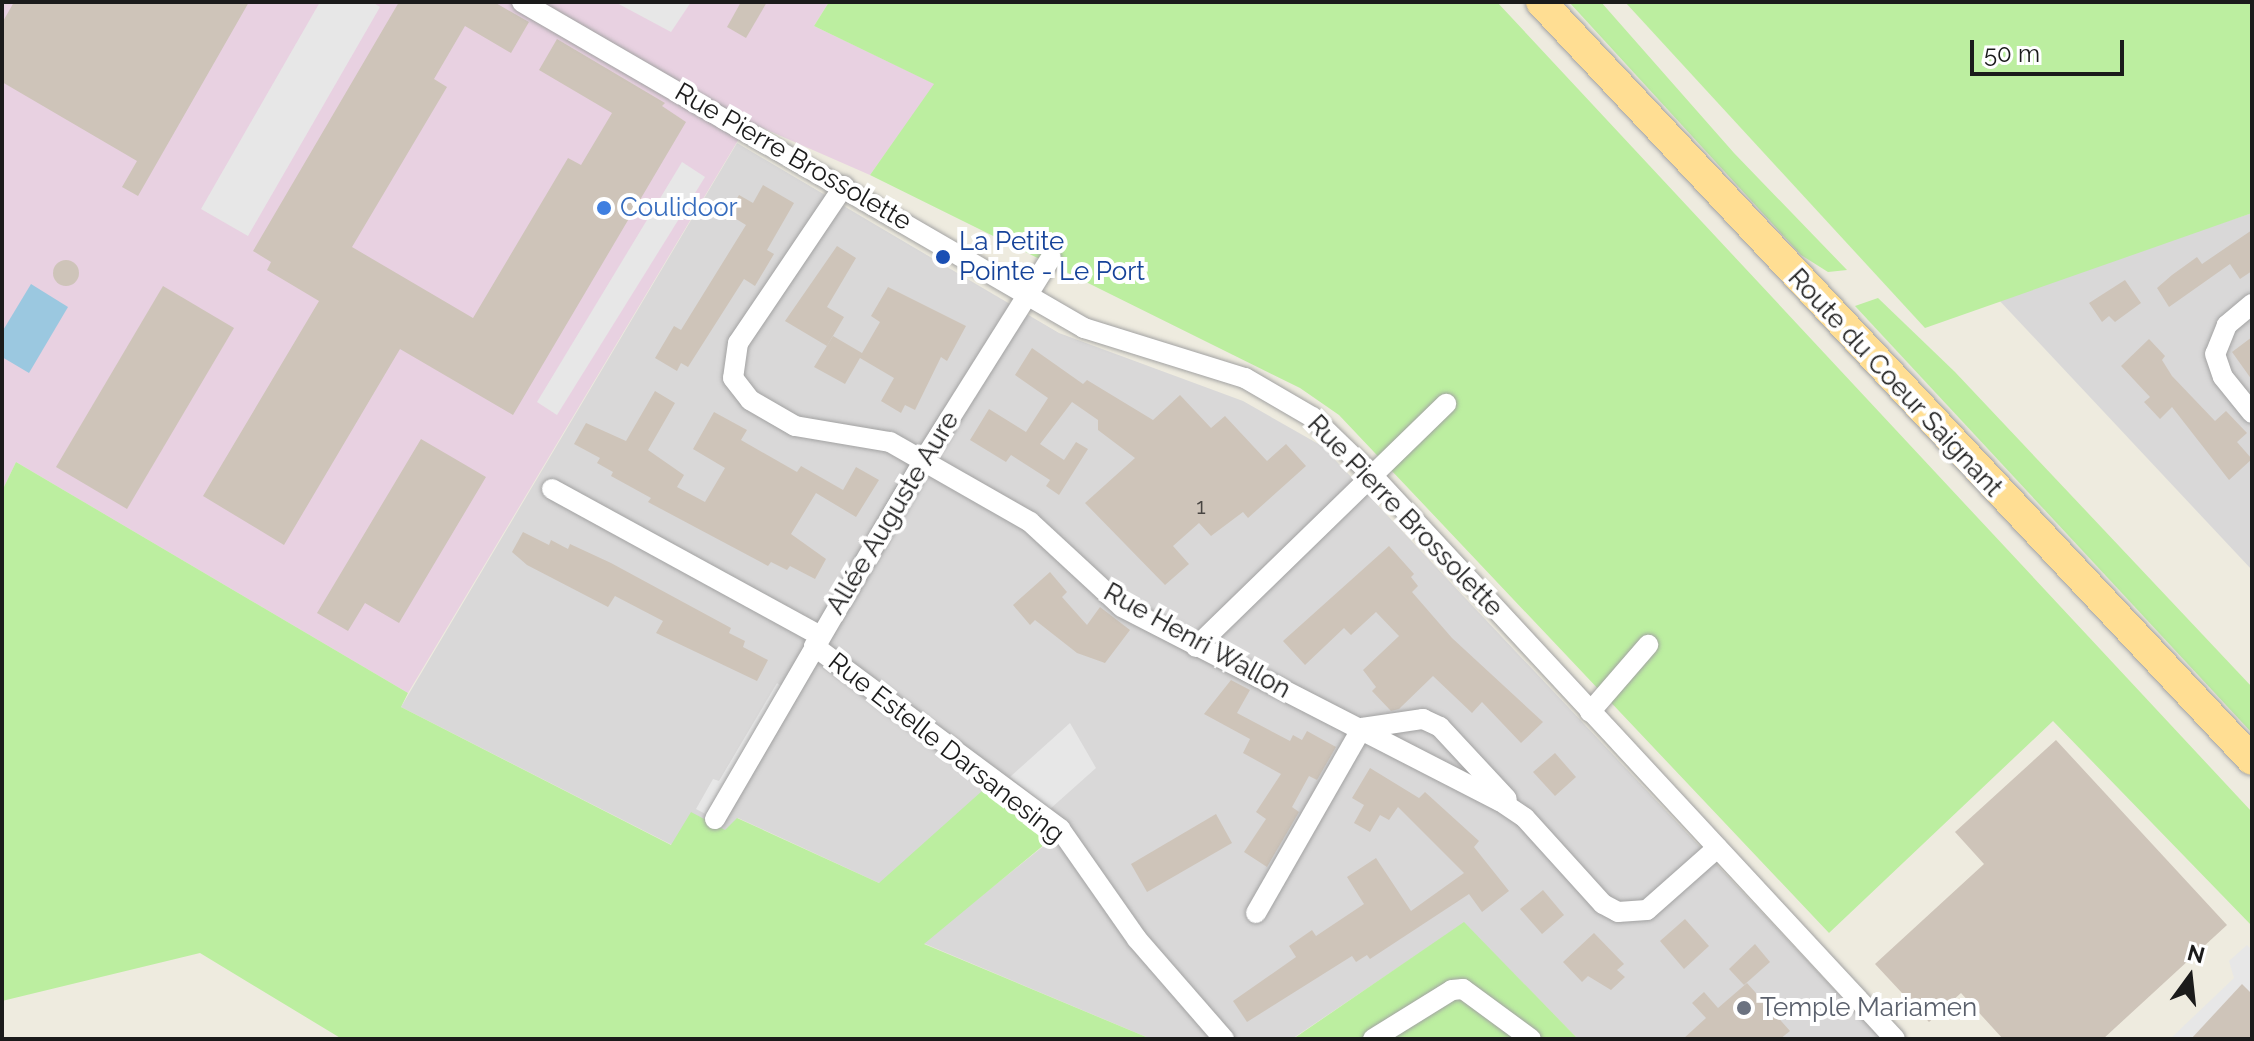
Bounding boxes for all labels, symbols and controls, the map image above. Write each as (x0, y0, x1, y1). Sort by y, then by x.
scale bar (1974, 24, 2128, 74)
text: 50 m (1984, 39, 2040, 68)
street label: Rue Pierre Brossolette (669, 77, 917, 237)
place label: Coulidoor (620, 192, 738, 224)
marker: Coulidoor (595, 199, 613, 217)
place label: La Petite Pointe - Le Port (959, 226, 1145, 288)
marker: La Petite Pointe - Le Port (934, 248, 952, 266)
street label: Route du Coeur Saignant (1781, 262, 2009, 504)
street label: Allée Auguste Aure (820, 405, 966, 621)
street label: Rue Pierre Brossolette (1301, 409, 1509, 623)
house number: 1 (1196, 494, 1206, 520)
street label: Rue Henri Wallon (1098, 577, 1296, 705)
street label: Rue Estelle Darsanesing (822, 646, 1070, 850)
north arrow (2150, 937, 2230, 1017)
text: N (2185, 939, 2208, 969)
place label: Temple Mariamen (1760, 992, 1977, 1024)
marker: Temple Mariamen (1735, 999, 1753, 1017)

